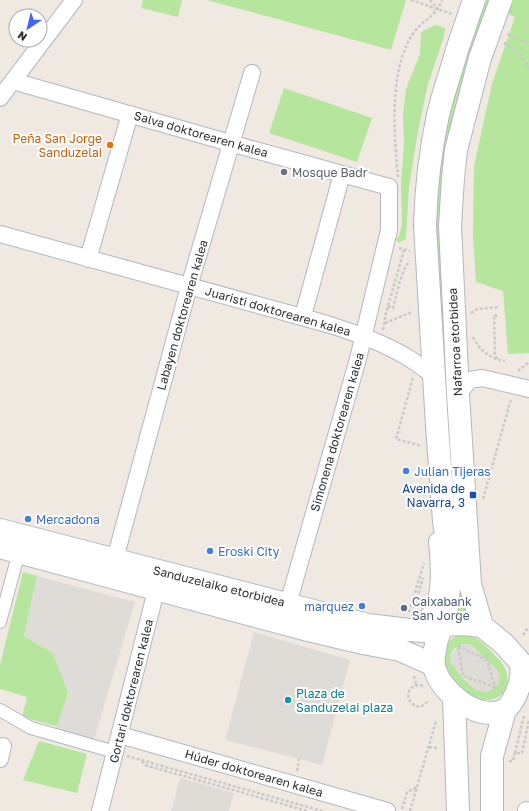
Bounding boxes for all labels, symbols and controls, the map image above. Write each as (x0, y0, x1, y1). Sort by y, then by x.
north arrow (8, 8, 48, 48)
text: N (15, 29, 29, 44)
street label: Salva doktorearen kalea (132, 108, 270, 160)
place label: Peña San Jorge Sanduzelai (13, 131, 102, 160)
marker: Peña San Jorge Sanduzelai (105, 140, 115, 150)
place label: Mosque Badr (292, 165, 368, 180)
marker: Mosque Badr (279, 167, 289, 177)
street label: Labayen doktorearen kalea (153, 238, 211, 392)
street label: Juaristi doktorearen kalea (204, 283, 352, 339)
street label: Nafarroa etorbidea (445, 287, 465, 397)
street label: Simonena doktorearen kalea (307, 351, 367, 513)
place label: Julian Tijeras (414, 464, 491, 479)
marker: Julian Tijeras (401, 466, 411, 476)
place label: Avenida de Navarra, 3 (402, 481, 465, 510)
marker: Avenida de Navarra, 3 (468, 490, 478, 500)
place label: Mercadona (36, 512, 100, 527)
marker: Mercadona (23, 514, 33, 524)
place label: Eroski City (218, 544, 280, 559)
marker: Eroski City (205, 546, 215, 556)
street label: Sanduzelaiko etorbidea (151, 562, 287, 610)
place label: Caixabank San Jorge (412, 594, 472, 623)
place label: marquez (304, 599, 354, 614)
marker: marquez (357, 601, 367, 611)
marker: Caixabank San Jorge (399, 603, 409, 613)
street label: Gortari doktorearen kalea (106, 617, 156, 765)
place label: Plaza de Sanduzelai plaza (296, 686, 393, 715)
marker: Plaza de Sanduzelai plaza (283, 695, 293, 705)
street label: Húder doktorearen kalea (183, 746, 325, 800)

